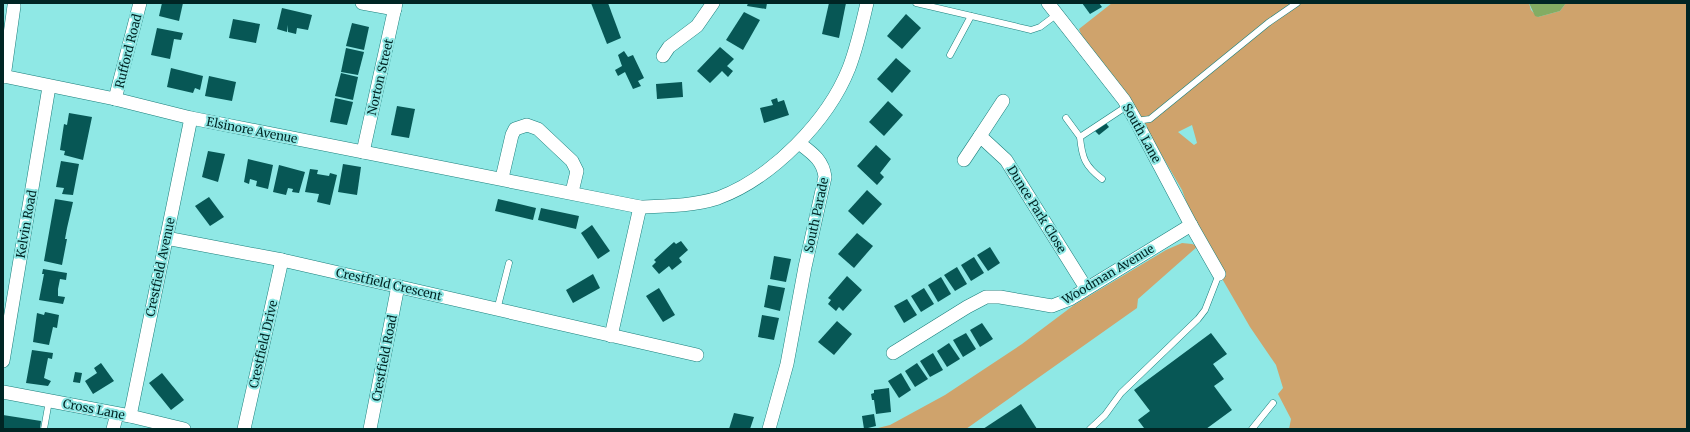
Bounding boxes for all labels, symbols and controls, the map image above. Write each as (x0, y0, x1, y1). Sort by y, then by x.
street label: Rufford Road (112, 12, 144, 90)
street label: Norton Street (364, 37, 396, 117)
street label: South Lane (1120, 101, 1164, 165)
street label: Elsinore Avenue (205, 114, 299, 146)
street label: Dunce Park Close (1004, 163, 1070, 255)
street label: South Parade (801, 176, 831, 254)
street label: Kelvin Road (13, 189, 39, 259)
street label: Crestfield Avenue (142, 216, 178, 318)
street label: Woodman Avenue (1058, 241, 1157, 308)
street label: Crestfield Crescent (335, 265, 444, 304)
street label: Crestfield Drive (246, 299, 280, 389)
street label: Crestfield Road (368, 314, 400, 402)
street label: Cross Lane (62, 396, 126, 422)

